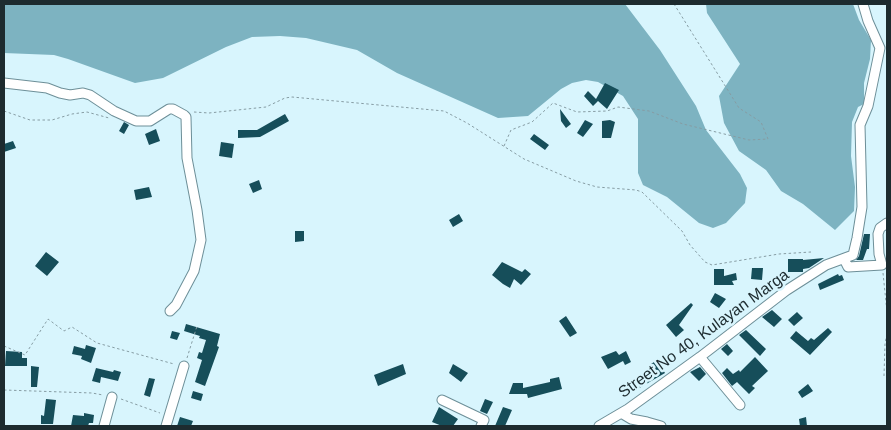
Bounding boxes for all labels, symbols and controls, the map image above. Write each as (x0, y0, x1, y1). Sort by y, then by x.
street label: Street No 40, Kulayan Marga (615, 266, 793, 402)

